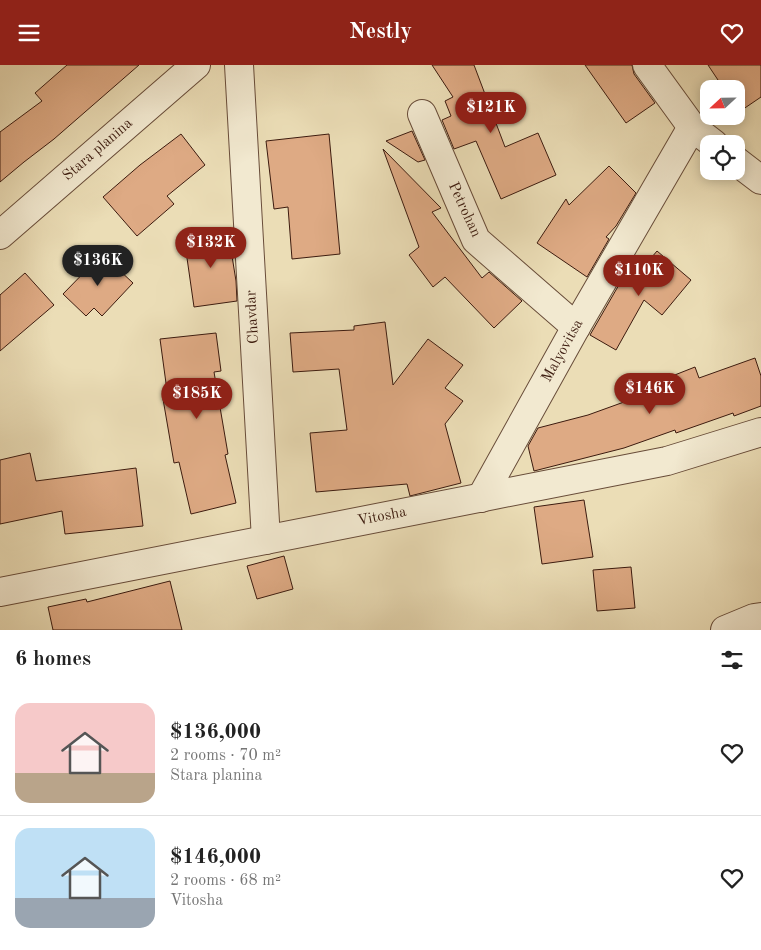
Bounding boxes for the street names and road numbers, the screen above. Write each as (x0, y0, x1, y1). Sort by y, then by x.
street label: Stara planina (60, 116, 136, 184)
street label: Petrohan (445, 180, 483, 240)
street label: Chavdar (244, 290, 262, 344)
street label: Malyovitsa (540, 317, 587, 385)
street label: Vitosha (356, 505, 408, 529)

